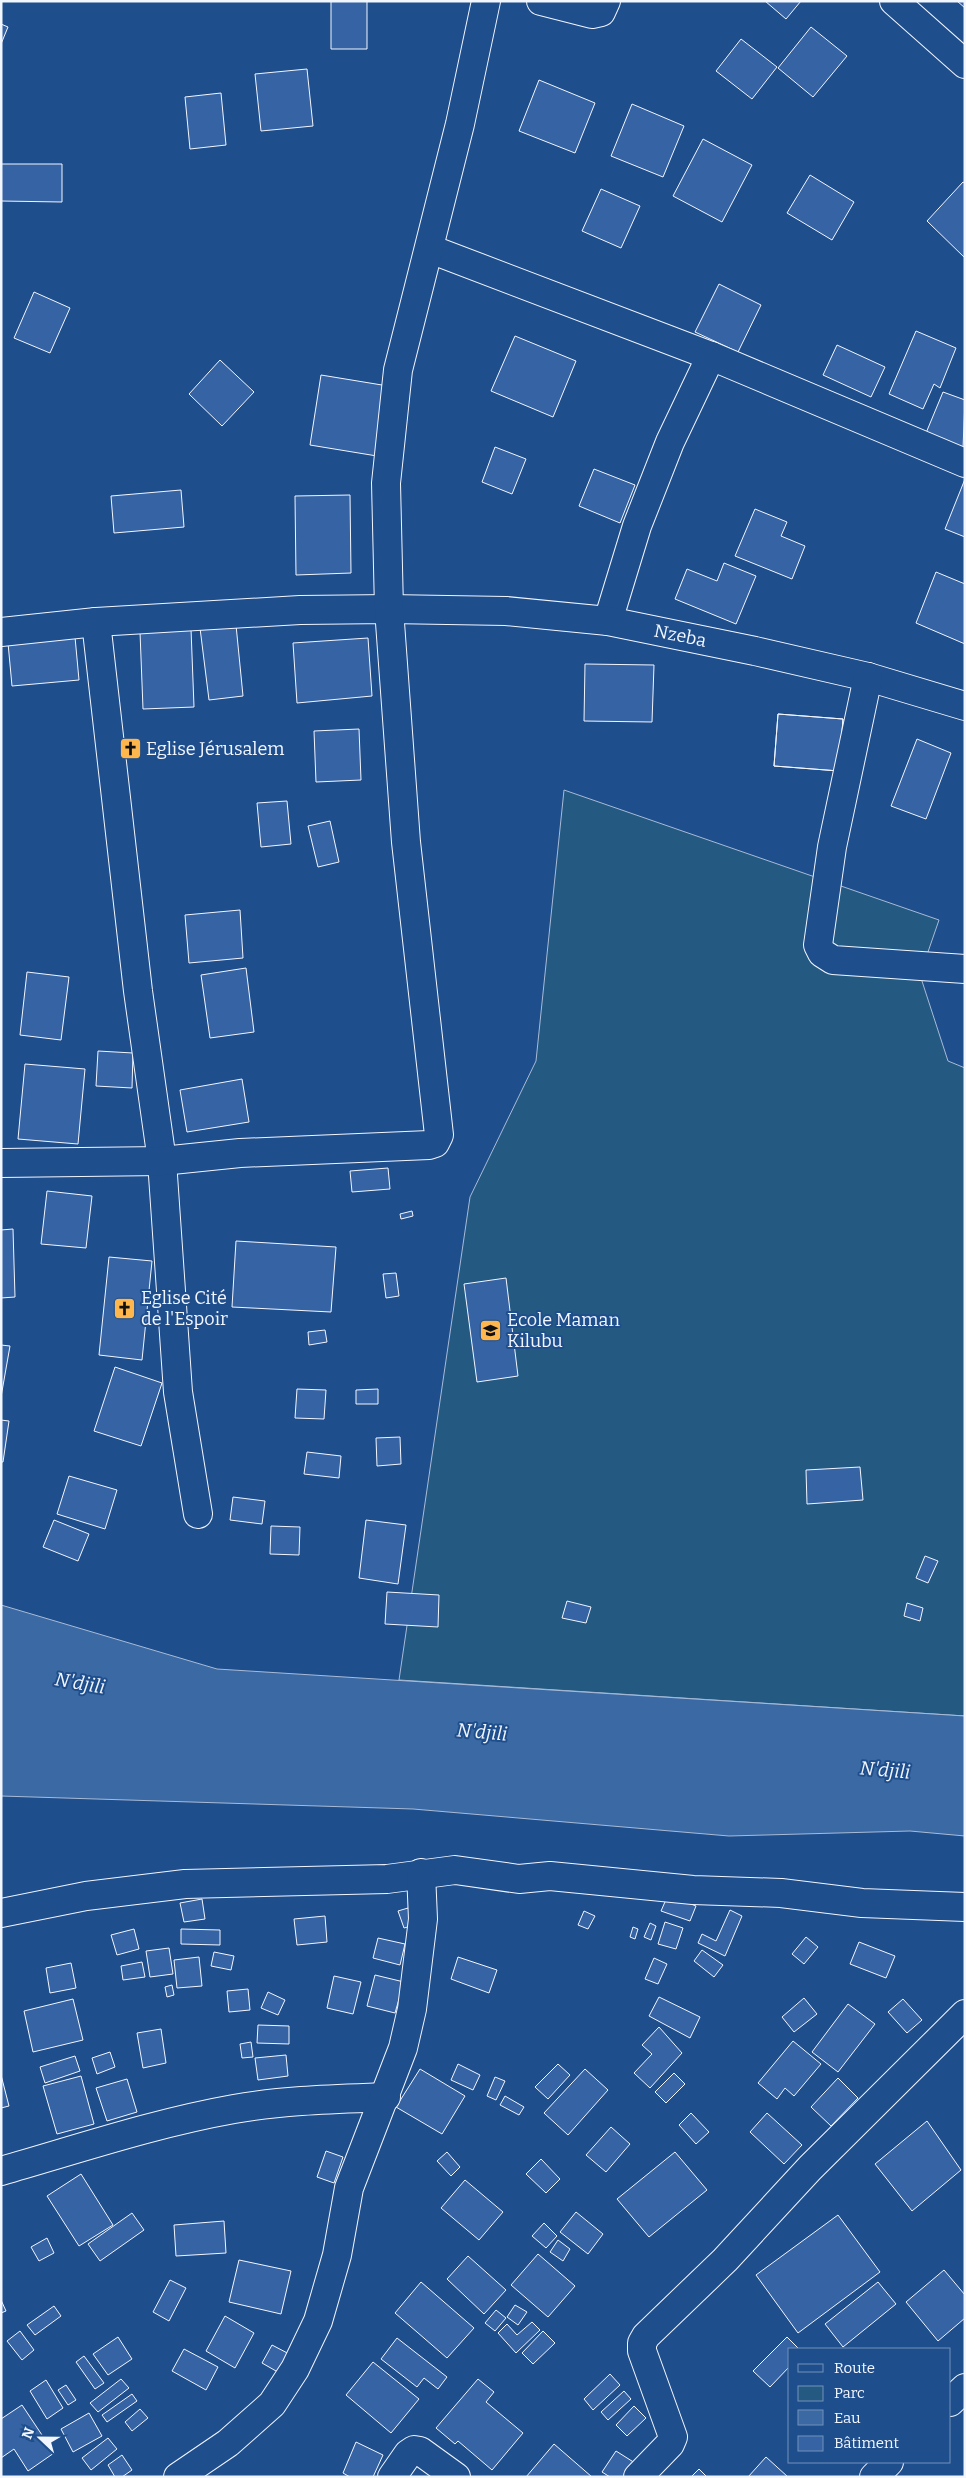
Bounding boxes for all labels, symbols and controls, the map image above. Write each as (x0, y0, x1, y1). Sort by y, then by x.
street label: Nzeba (652, 620, 708, 652)
church icon: Eglise Jérusalem (118, 737, 142, 761)
place label: Eglise Jérusalem (146, 738, 285, 760)
place label: Eglise Cité de l'Espoir (141, 1287, 228, 1330)
church icon: Eglise Cité de l'Espoir (113, 1296, 137, 1320)
place label: Ecole Maman Kilubu (507, 1309, 620, 1352)
school or university icon: Ecole Maman Kilubu (479, 1318, 503, 1342)
water label: N'djili (53, 1667, 107, 1699)
water label: N'djili (456, 1718, 508, 1746)
water label: N'djili (859, 1756, 911, 1784)
legend (788, 2348, 951, 2463)
text: Route (834, 2359, 875, 2377)
text: Parc (834, 2384, 865, 2402)
text: Eau (834, 2409, 861, 2427)
north arrow (15, 2413, 65, 2463)
text: N (19, 2425, 38, 2442)
text: Bâtiment (834, 2434, 899, 2452)

